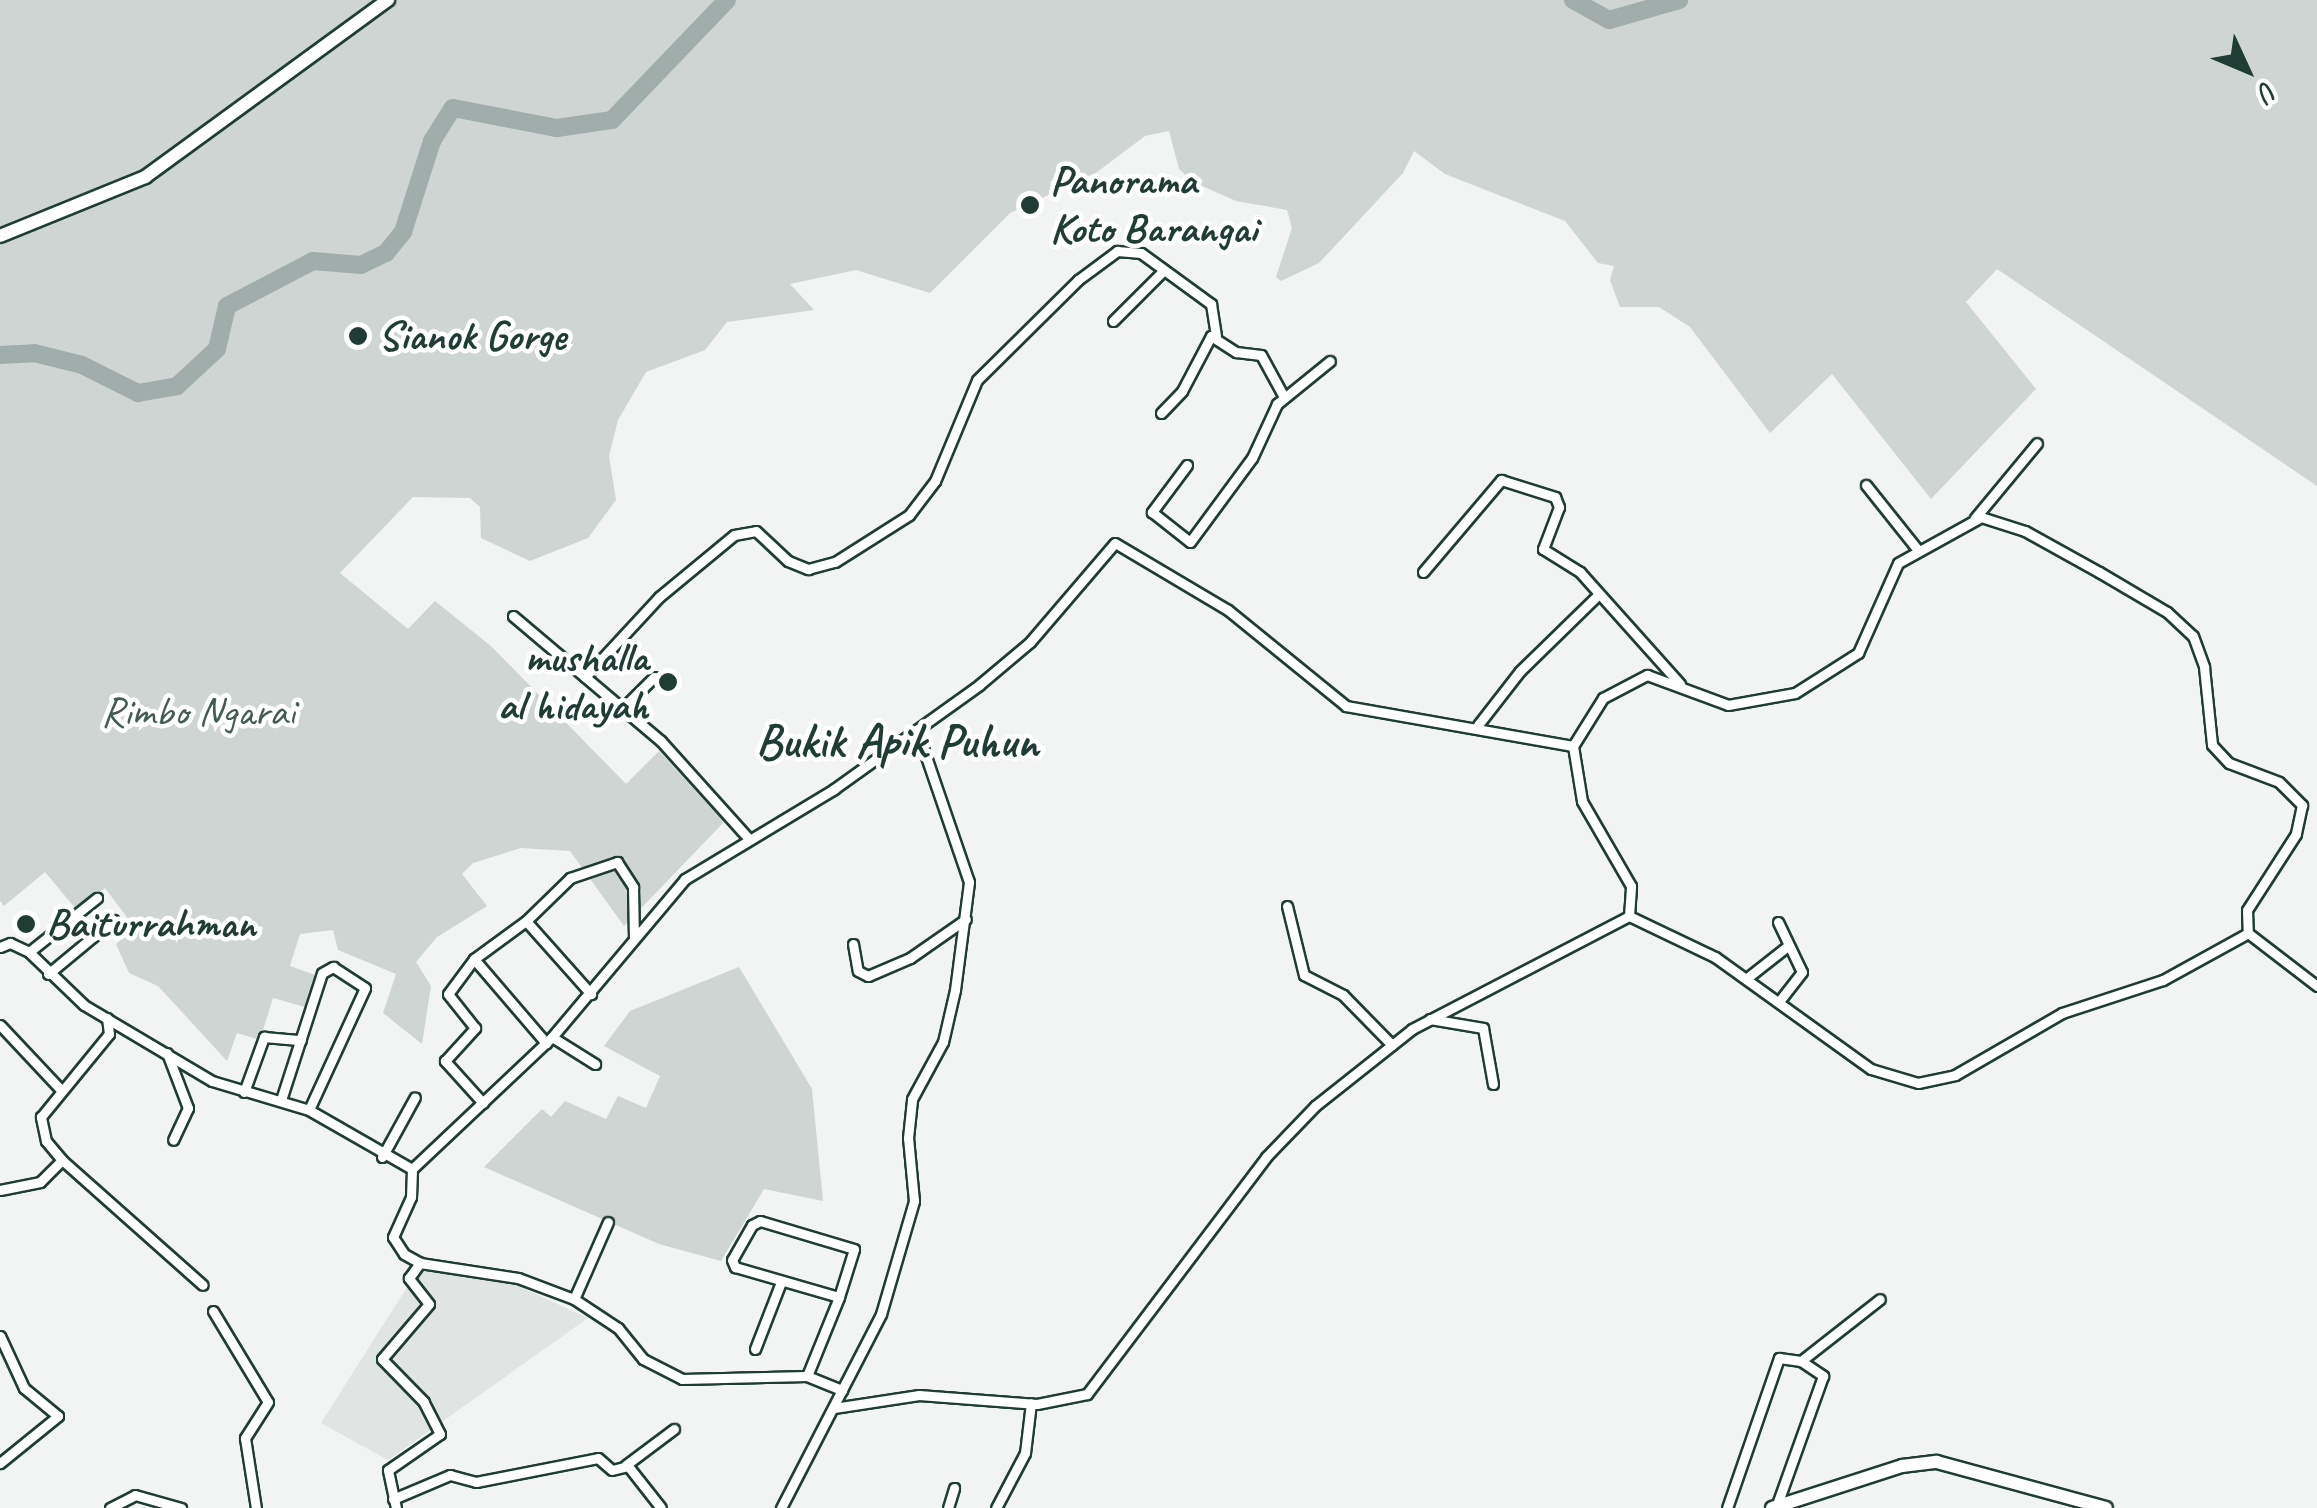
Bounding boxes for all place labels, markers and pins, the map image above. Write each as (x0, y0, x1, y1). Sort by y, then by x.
place label: Panorama Koto Barangai (1050, 156, 1257, 255)
marker: Panorama Koto Barangai (1019, 194, 1041, 216)
place label: Sianok Gorge (378, 311, 566, 361)
marker: Sianok Gorge (347, 325, 369, 347)
place label: mushalla al hidayah (498, 633, 648, 731)
marker: mushalla al hidayah (657, 671, 679, 693)
place label: Baiturrahman (46, 899, 255, 949)
marker: Baiturrahman (15, 913, 37, 935)

